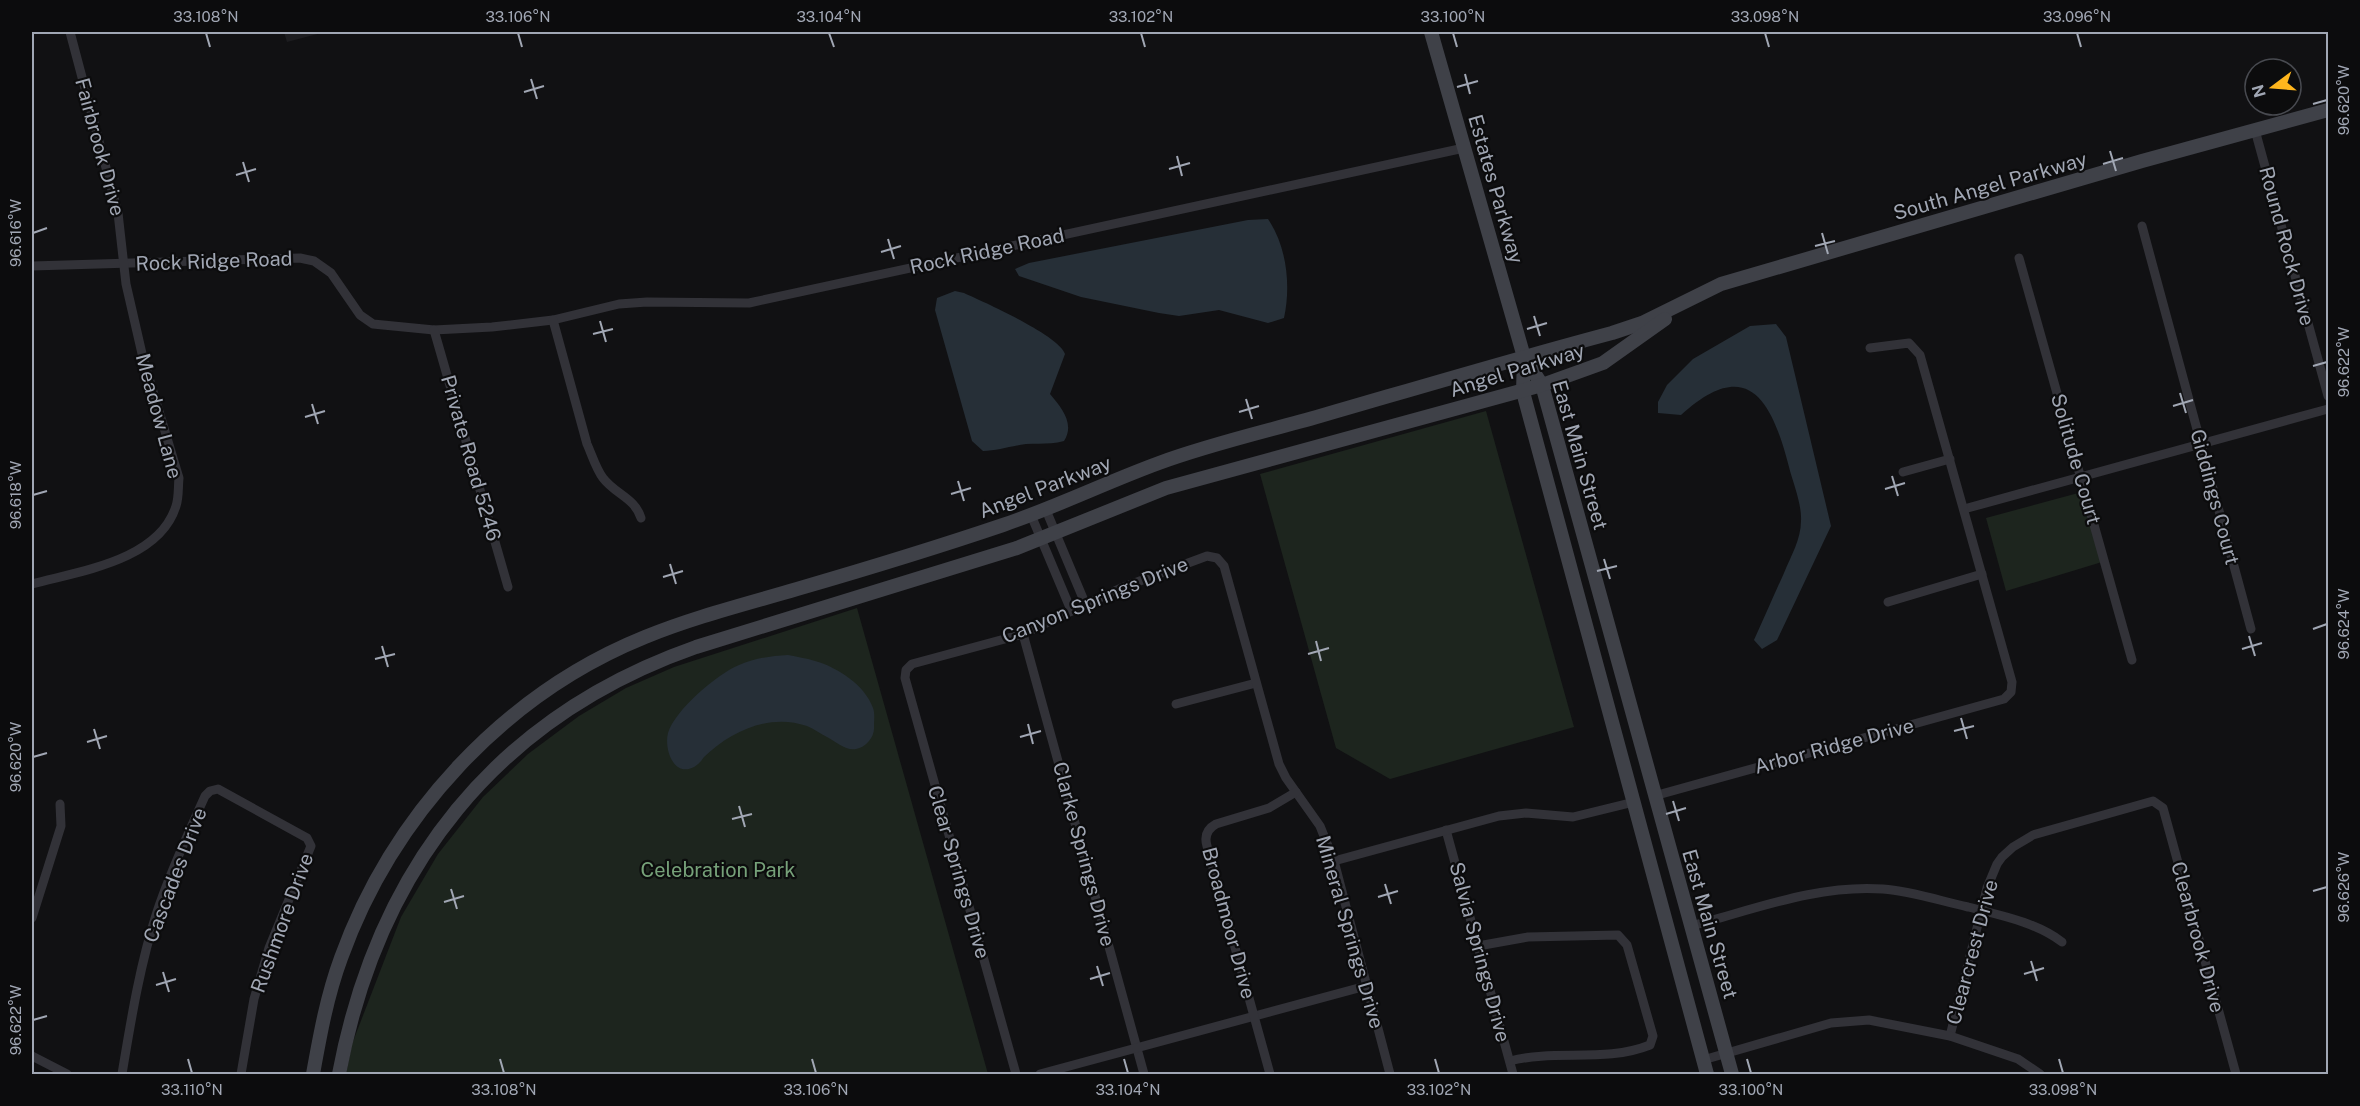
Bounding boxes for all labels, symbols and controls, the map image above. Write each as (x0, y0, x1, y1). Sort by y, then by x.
text: 33.108°N (173, 8, 239, 25)
text: 33.106°N (486, 8, 550, 25)
text: 33.104°N (796, 8, 862, 25)
text: 33.102°N (1109, 8, 1173, 25)
text: 33.100°N (1421, 8, 1485, 25)
text: 33.098°N (1731, 8, 1799, 25)
text: 33.096°N (2043, 8, 2111, 25)
north arrow (2243, 57, 2303, 117)
text: 96.620°W (2335, 65, 2352, 135)
street label: Fairbrook Drive (70, 75, 130, 219)
text: N (2248, 82, 2270, 100)
street label: Estates Parkway (1463, 112, 1529, 267)
street label: South Angel Parkway (1890, 147, 2090, 225)
street label: Round Rock Drive (2254, 164, 2320, 328)
text: 96.616°W (7, 199, 24, 267)
street label: Rock Ridge Road (908, 223, 1066, 279)
street label: Rock Ridge Road (135, 246, 293, 276)
text: 96.622°W (2335, 327, 2352, 397)
street label: Angel Parkway (1447, 338, 1588, 402)
street label: Meadow Lane (131, 351, 187, 481)
street label: Private Road 5246 (436, 372, 506, 544)
street label: East Main Street (1547, 377, 1613, 533)
street label: Solitude Court (2046, 391, 2106, 527)
street label: Giddings Court (2185, 427, 2245, 567)
street label: Angel Parkway (975, 451, 1115, 523)
text: 96.618°W (7, 461, 24, 529)
street label: Canyon Springs Drive (998, 552, 1192, 648)
text: 96.624°W (2335, 589, 2352, 659)
street label: Arbor Ridge Drive (1752, 713, 1916, 779)
text: 96.620°W (7, 722, 24, 792)
street label: Clarke Springs Drive (1048, 759, 1120, 949)
street label: Clear Springs Drive (923, 783, 995, 961)
street label: Cascades Drive (138, 804, 212, 946)
street label: Mineral Springs Drive (1311, 833, 1389, 1031)
street label: Broadmoor Drive (1197, 845, 1261, 1001)
street label: East Main Street (1677, 846, 1743, 1002)
street label: Rushmore Drive (246, 850, 318, 996)
text: 96.626°W (2335, 852, 2352, 922)
park label: Celebration Park (640, 858, 796, 882)
street label: Salvia Springs Drive (1444, 859, 1516, 1045)
street label: Clearbrook Drive (2166, 859, 2230, 1015)
street label: Clearcrest Drive (1941, 877, 2003, 1027)
text: 96.622°W (7, 985, 24, 1055)
text: 33.110°N (161, 1081, 223, 1098)
text: 33.108°N (471, 1081, 537, 1098)
text: 33.106°N (784, 1081, 848, 1098)
text: 33.104°N (1095, 1081, 1161, 1098)
text: 33.102°N (1407, 1081, 1471, 1098)
text: 33.100°N (1719, 1081, 1783, 1098)
text: 33.098°N (2029, 1081, 2097, 1098)

